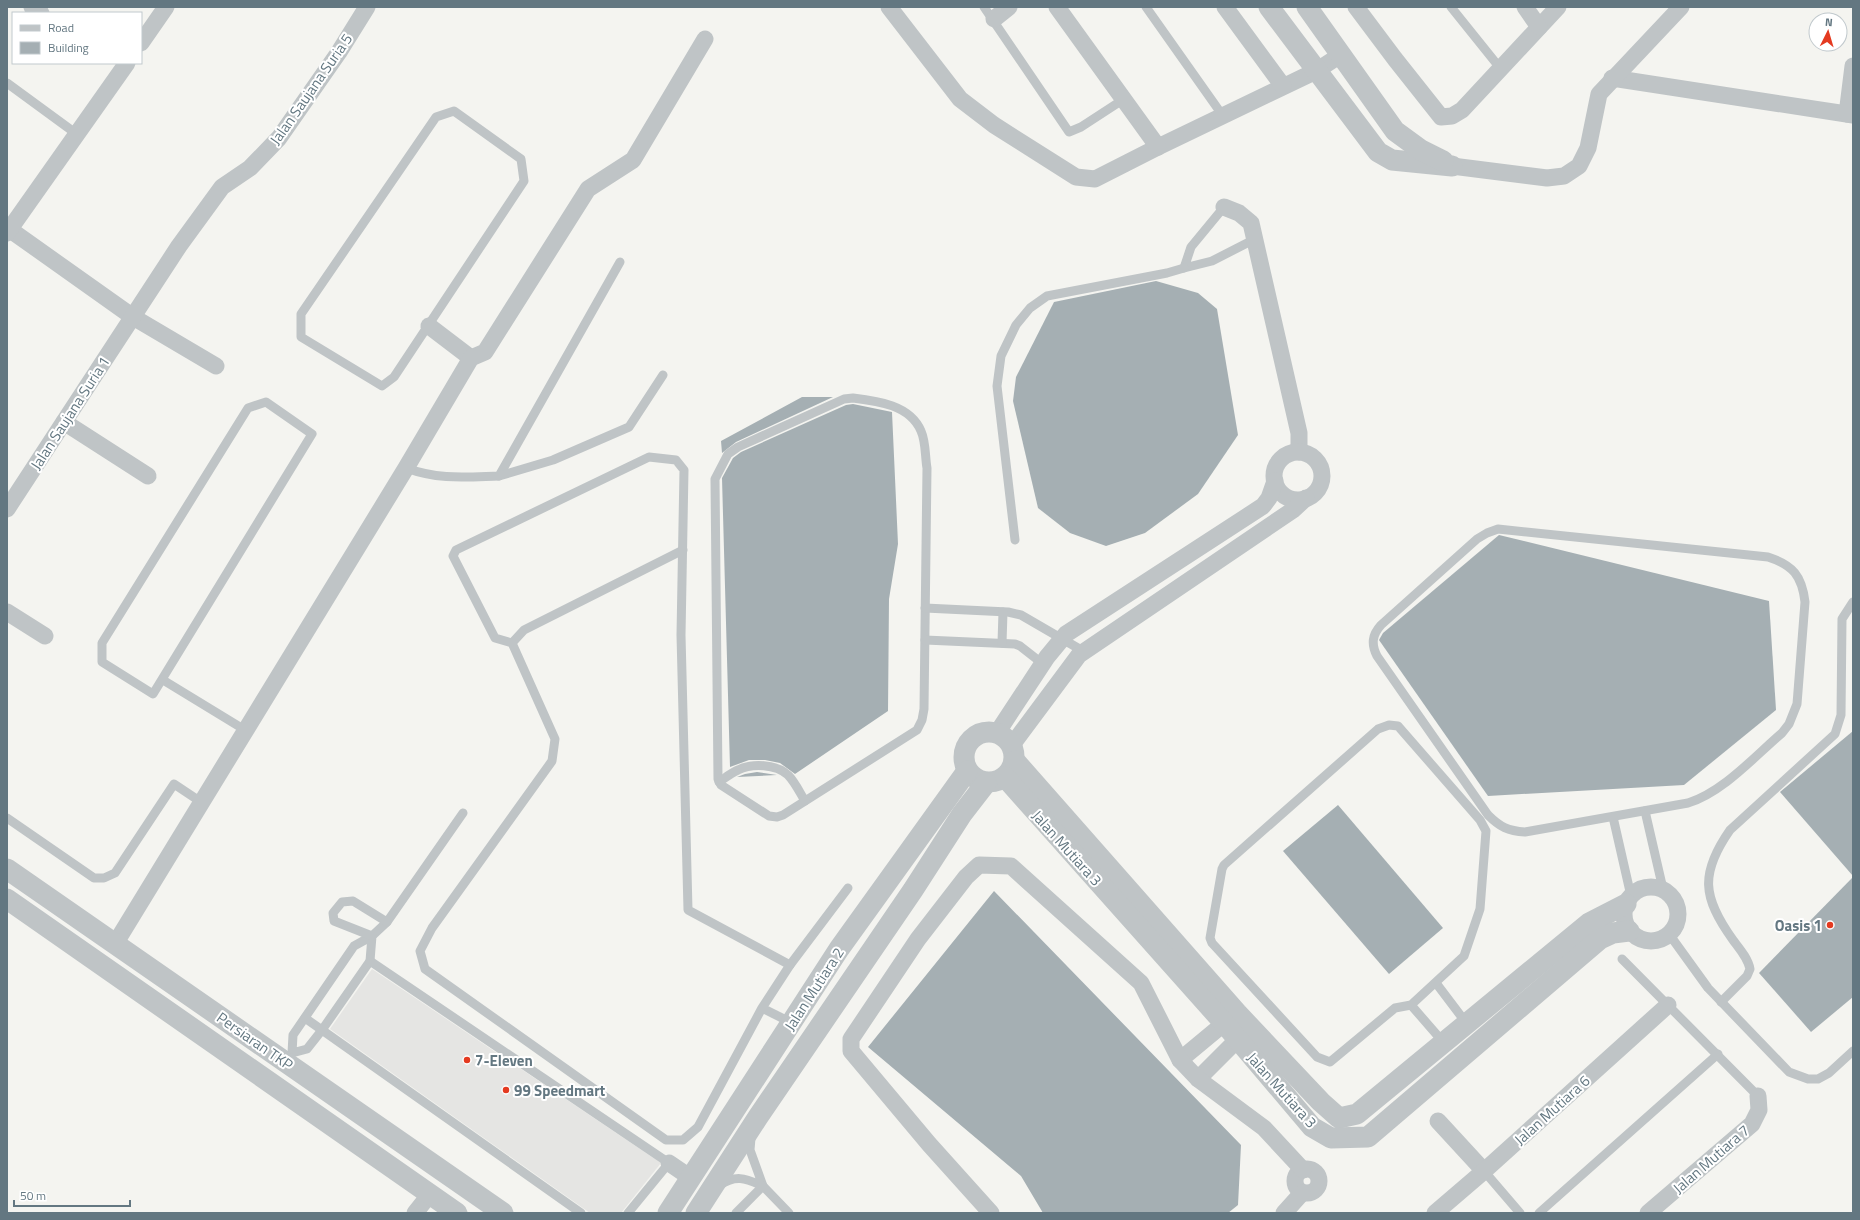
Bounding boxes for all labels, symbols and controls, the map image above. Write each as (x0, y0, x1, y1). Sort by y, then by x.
legend (12, 12, 142, 64)
north arrow (1808, 12, 1848, 52)
text: N (1824, 14, 1833, 30)
text: Road (48, 18, 74, 37)
street label: Jalan Saujana Suria 5 (264, 29, 358, 149)
text: Building (48, 38, 89, 57)
street label: Jalan Saujana Suria 1 (25, 352, 115, 474)
street label: Jalan Mutiara 3 (1027, 805, 1107, 891)
place label: Oasis 1 (1775, 914, 1822, 937)
marker: Oasis 1 (1825, 920, 1835, 930)
street label: Jalan Mutiara 2 (778, 943, 850, 1035)
street label: Persiaran TKP (212, 1006, 298, 1076)
street label: Jalan Mutiara 3 (1242, 1047, 1322, 1133)
place label: 7-Eleven (475, 1049, 533, 1072)
marker: 7-Eleven (462, 1055, 472, 1065)
street label: Jalan Mutiara 6 (1509, 1070, 1595, 1150)
place label: 99 Speedmart (514, 1079, 606, 1102)
marker: 99 Speedmart (501, 1085, 511, 1095)
street label: Jalan Mutiara 7 (1668, 1119, 1754, 1199)
scale bar (14, 1182, 130, 1208)
text: 50 m (20, 1186, 46, 1205)

